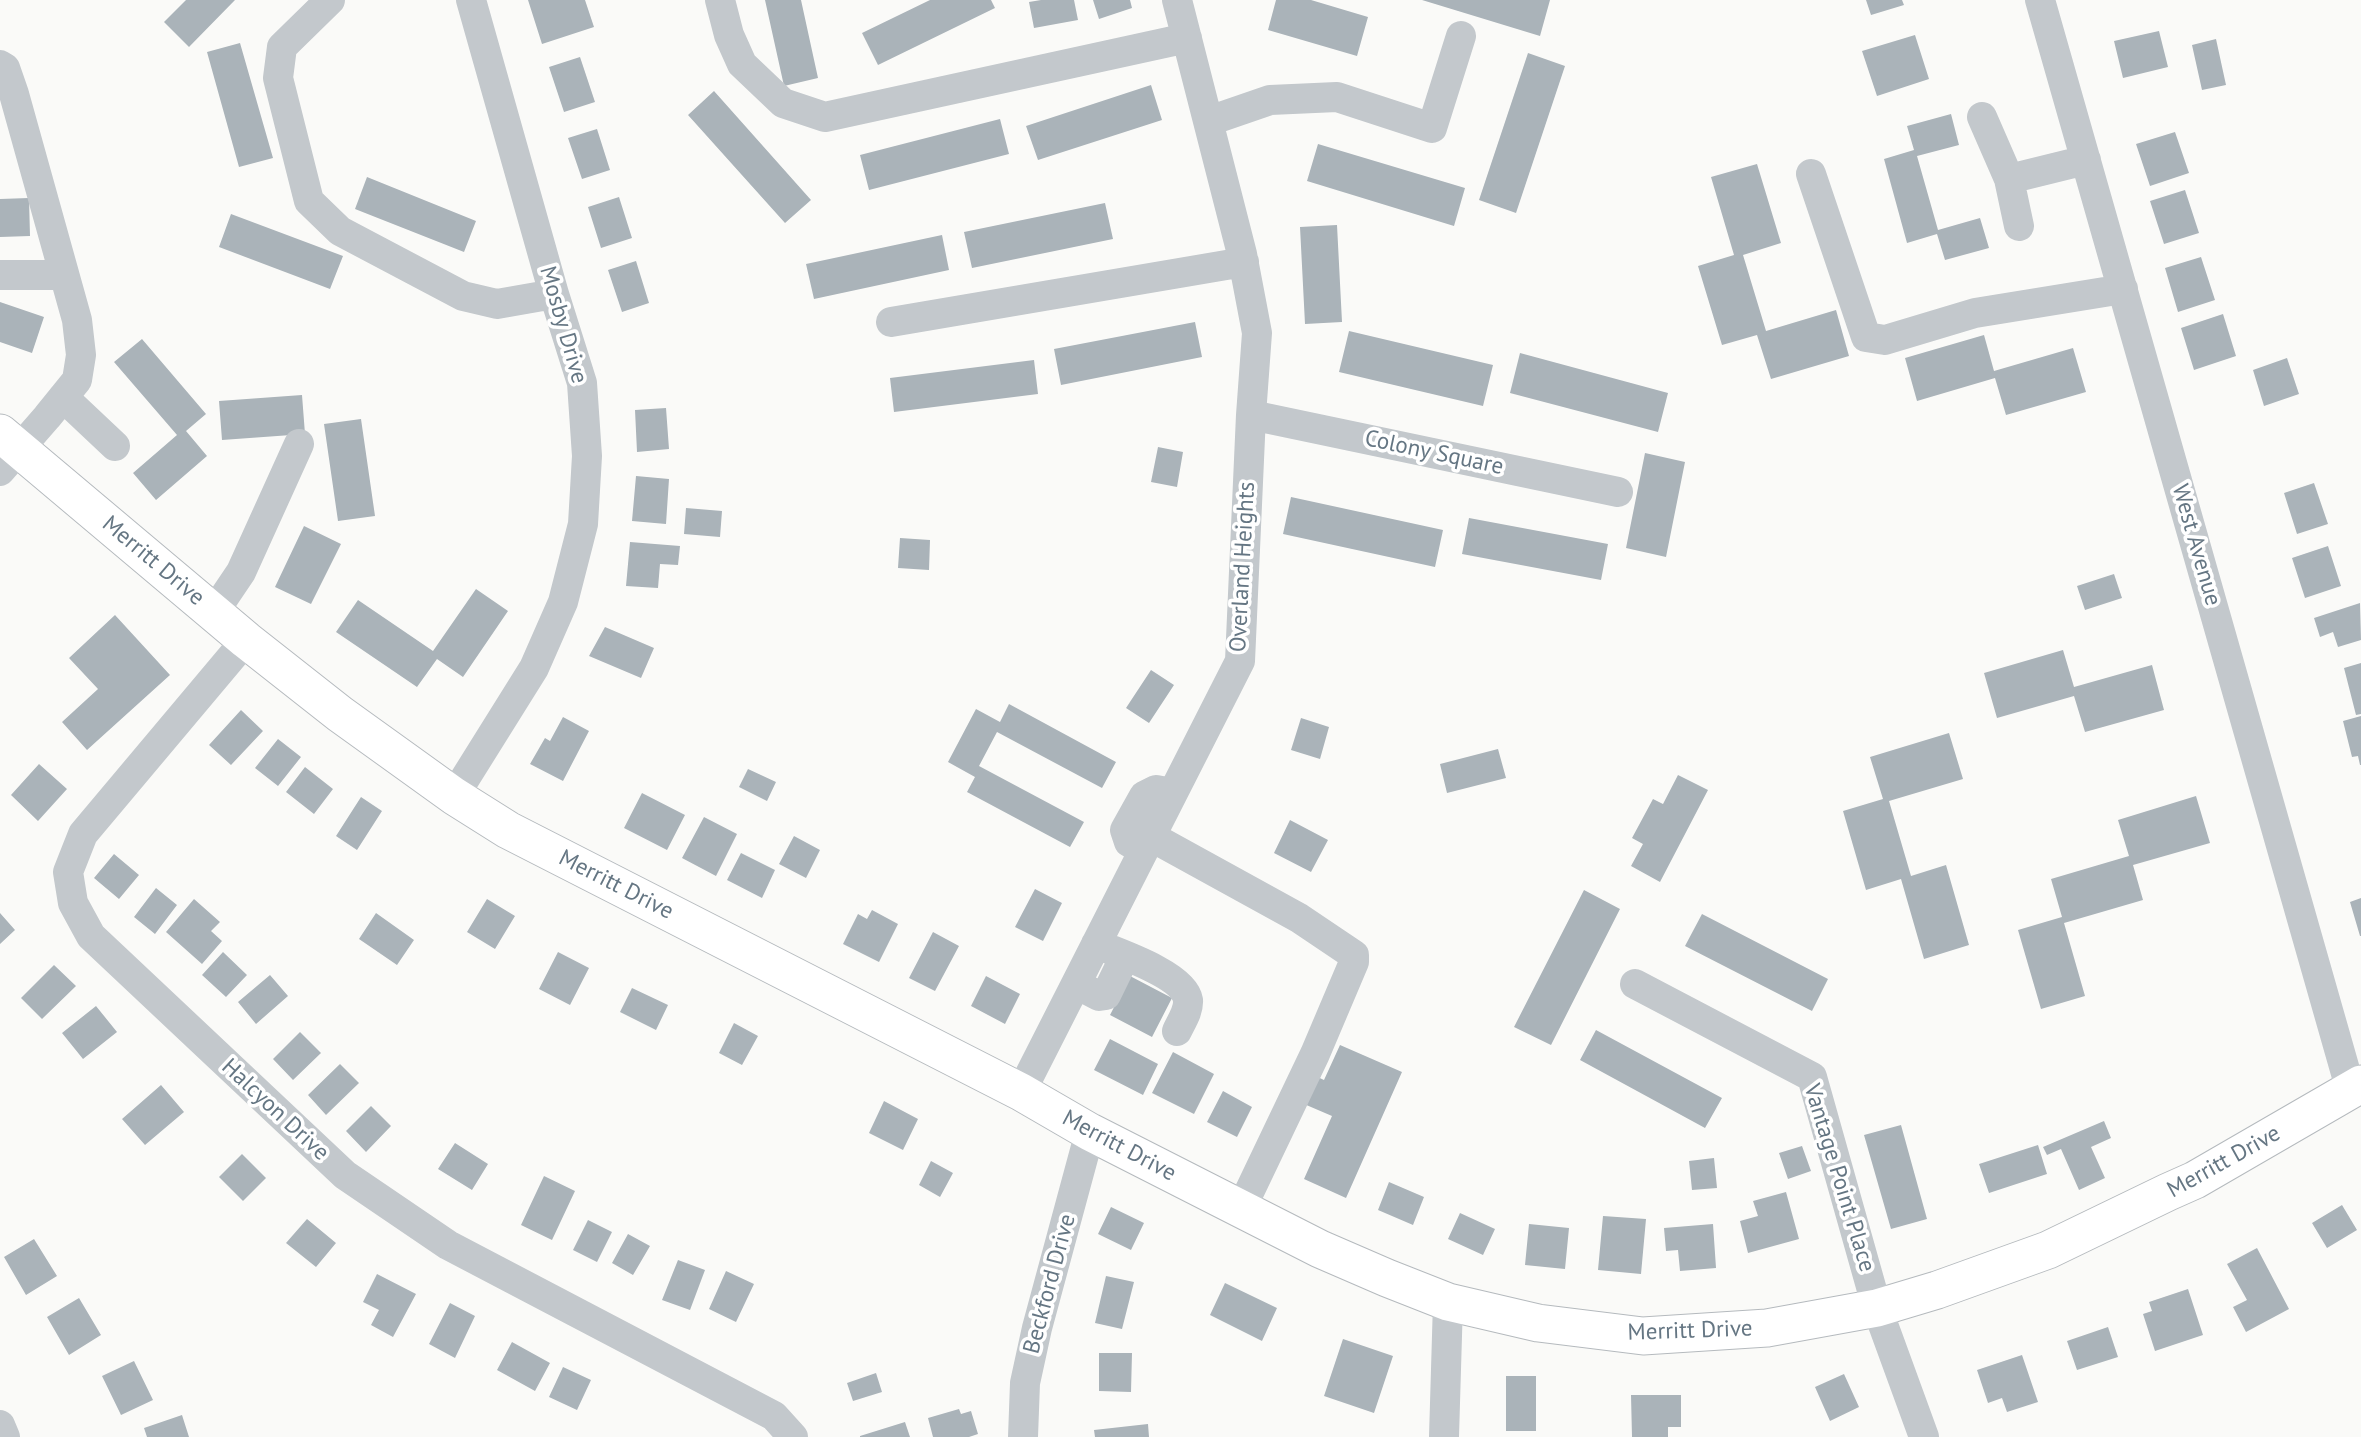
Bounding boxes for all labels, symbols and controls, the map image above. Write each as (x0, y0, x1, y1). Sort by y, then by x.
street label: Mosby Drive (533, 263, 593, 387)
street label: Colony Square (1362, 425, 1506, 481)
street label: Overland Heights (1225, 481, 1261, 653)
street label: West Avenue (2165, 481, 2227, 609)
street label: Merritt Drive (96, 510, 210, 612)
street label: Merritt Drive (554, 844, 678, 926)
street label: Halcyon Drive (216, 1053, 334, 1167)
street label: Vantage Point Place (1797, 1081, 1881, 1275)
street label: Merritt Drive (1057, 1104, 1181, 1188)
street label: Merritt Drive (2163, 1120, 2285, 1204)
street label: Beckford Drive (1018, 1211, 1082, 1357)
street label: Merritt Drive (1627, 1315, 1753, 1347)

